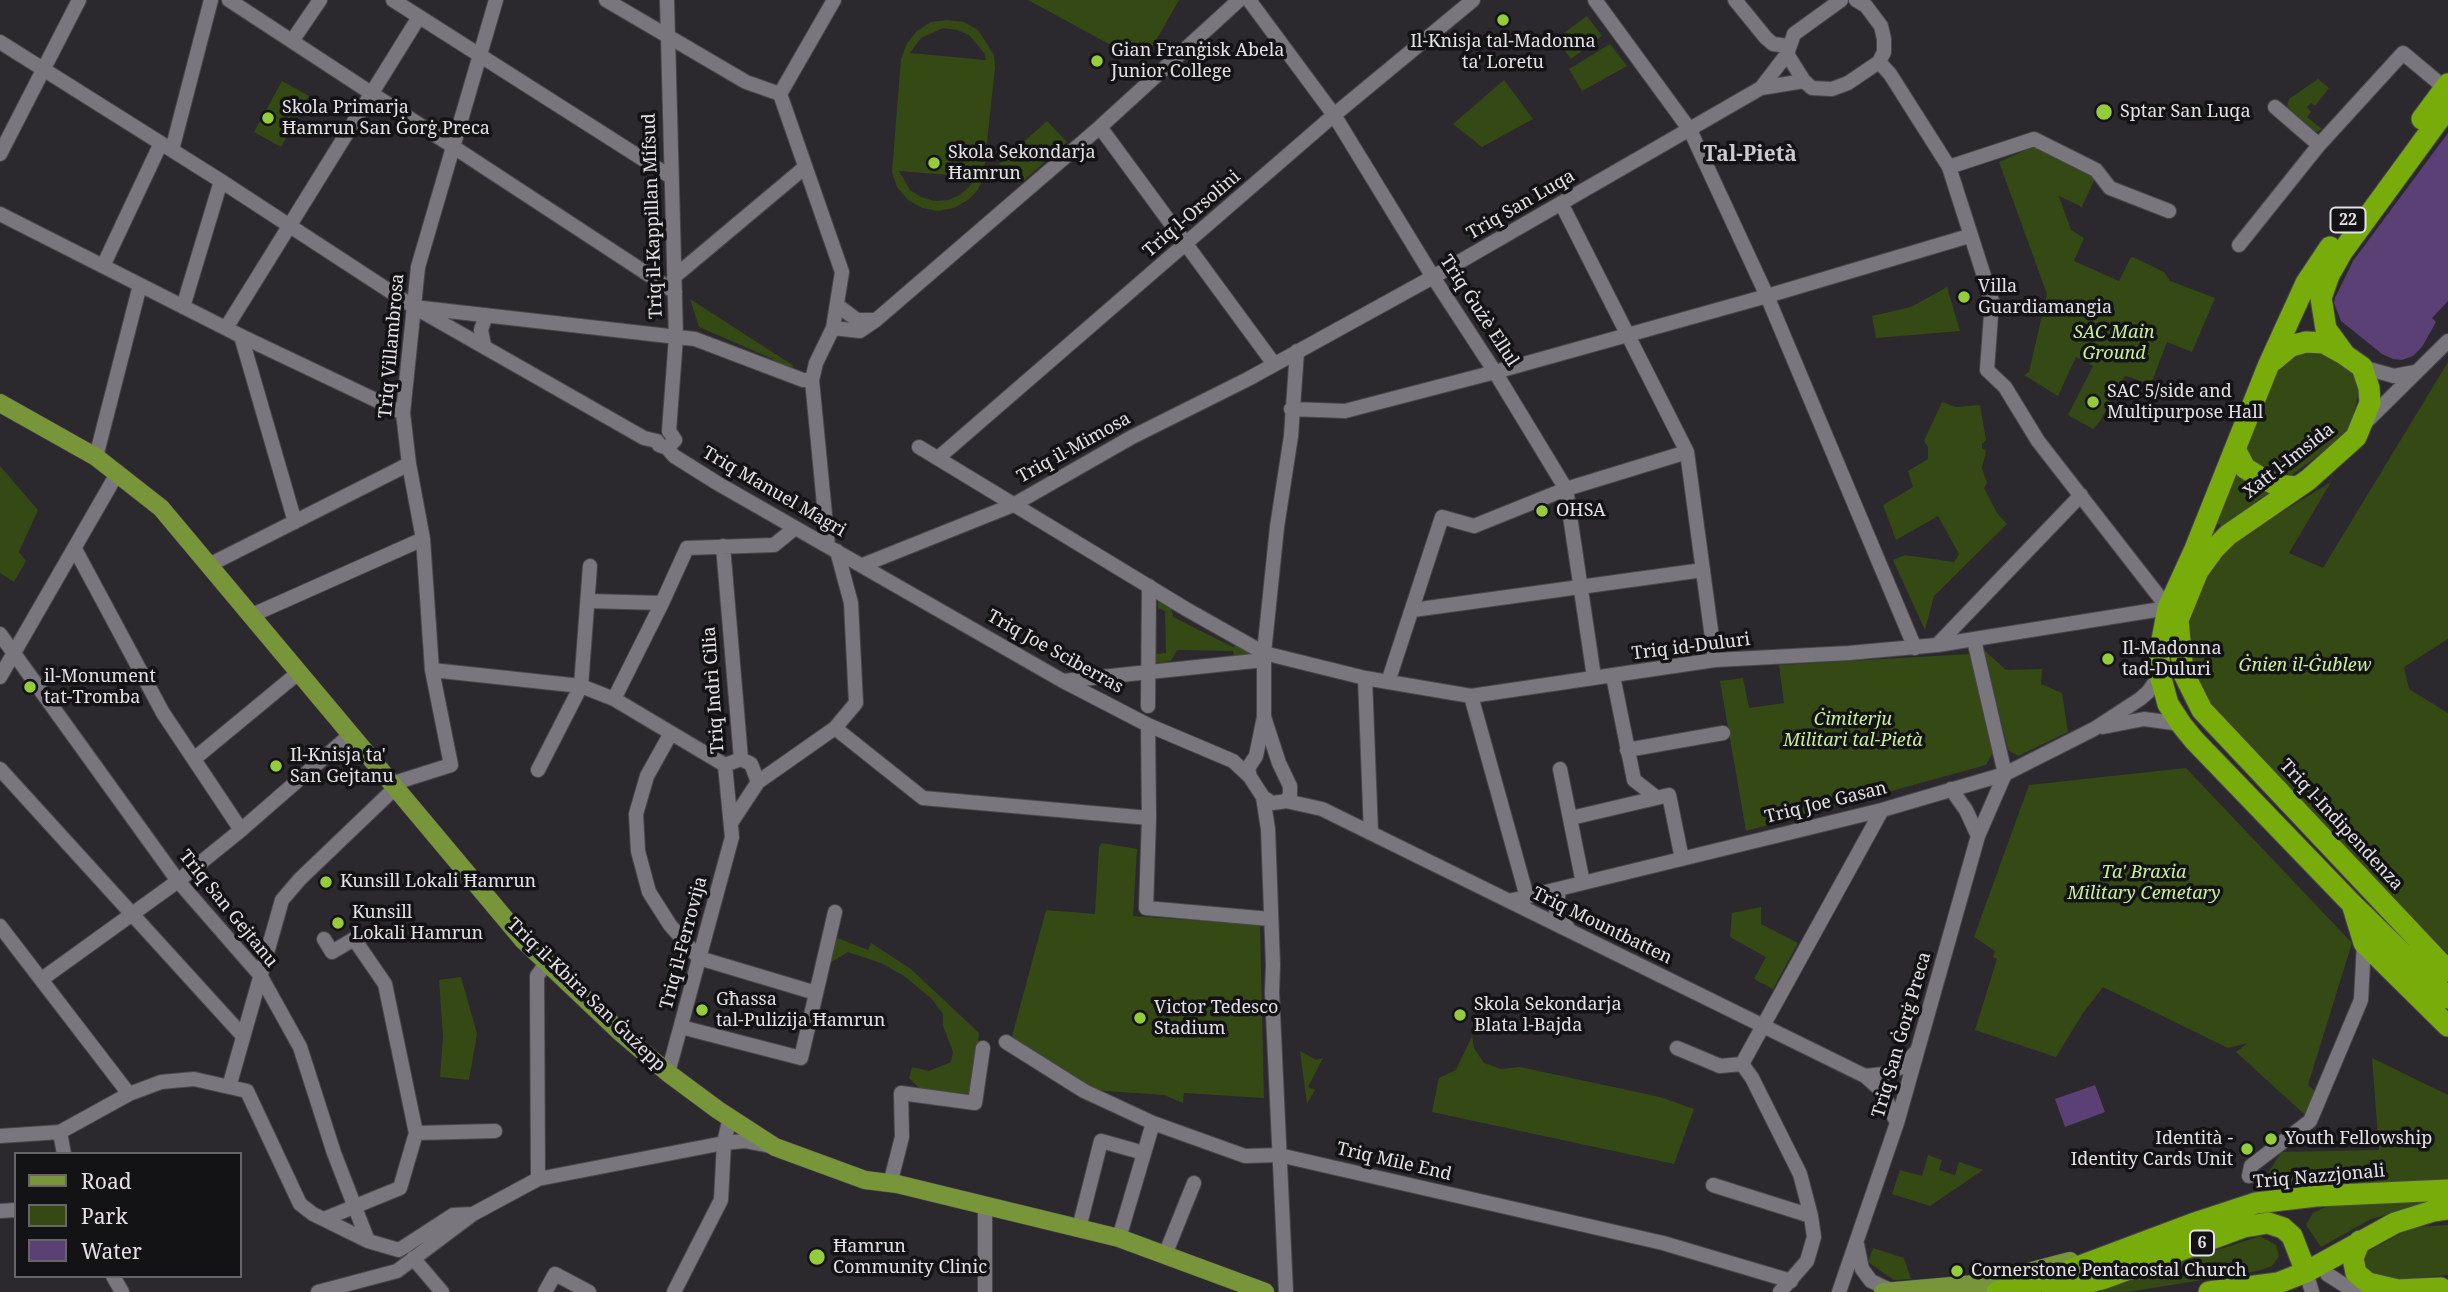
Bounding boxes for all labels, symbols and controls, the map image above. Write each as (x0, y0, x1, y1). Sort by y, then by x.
marker: Il-Knisja tal-Madonna ta' Loretu (1495, 12, 1511, 28)
place label: Il-Knisja tal-Madonna ta' Loretu (1410, 31, 1596, 74)
place label: Gian Franġisk Abela Junior College (1111, 40, 1284, 82)
marker: Gian Franġisk Abela Junior College (1089, 53, 1105, 69)
place label: Skola Primarja Ħamrun San Ġorġ Preca (282, 97, 490, 140)
place label: Sptar San Luqa (2120, 101, 2251, 123)
marker: Sptar San Luqa (2094, 102, 2114, 122)
marker: Skola Primarja Ħamrun San Ġorġ Preca (260, 110, 276, 126)
street label: Triq il-Kappillan Mifsud (639, 113, 667, 319)
place label: Skola Sekondarja Ħamrun (948, 142, 1096, 184)
district label: Tal-Pietà (1703, 142, 1797, 168)
marker: Skola Sekondarja Ħamrun (926, 155, 942, 171)
street label: Triq San Luqa (1463, 165, 1579, 245)
street label: Triq l-Orsolini (1139, 166, 1245, 262)
road number: 22 (2330, 208, 2366, 232)
street label: Triq Ġużè Ellul (1435, 251, 1523, 371)
street label: Triq Villambrosa (375, 273, 409, 419)
place label: Villa Guardiamangia (1978, 276, 2112, 318)
marker: Villa Guardiamangia (1956, 289, 1972, 305)
park label: SAC Main Ground (2073, 322, 2155, 364)
place label: SAC 5/side and Multipurpose Hall (2107, 381, 2263, 424)
marker: SAC 5/side and Multipurpose Hall (2085, 394, 2101, 410)
street label: Triq il-Mimosa (1014, 408, 1134, 488)
street label: Xatt l-Imsida (2239, 419, 2339, 503)
street label: Triq Manuel Magri (698, 442, 850, 542)
place label: OHSA (1556, 500, 1606, 522)
marker: OHSA (1534, 503, 1550, 519)
street label: Triq Joe Sciberras (983, 606, 1127, 698)
street label: Triq Indrì Cilia (699, 626, 729, 754)
street label: Triq id-Duluri (1631, 629, 1751, 665)
place label: Il-Madonna tad-Duluri (2122, 638, 2222, 680)
marker: Il-Madonna tad-Duluri (2100, 651, 2116, 667)
park label: Ġnien il-Ġublew (2239, 655, 2371, 677)
place label: il-Monument tat-Tromba (44, 666, 156, 708)
marker: il-Monument tat-Tromba (22, 679, 38, 695)
park label: Ċimiterju Militari tal-Pietà (1783, 709, 1923, 752)
place label: Il-Knisja ta' San Gejtanu (290, 745, 394, 788)
street label: Triq l-Indipendenza (2275, 755, 2407, 895)
marker: Il-Knisja ta' San Gejtanu (268, 758, 284, 774)
street label: Triq Joe Gasan (1763, 777, 1889, 829)
street label: Triq San Gejtanu (174, 846, 282, 972)
park label: Ta' Braxia Military Cemetary (2067, 862, 2221, 904)
place label: Kunsill Lokali Ħamrun (340, 871, 536, 893)
marker: Kunsill Lokali Ħamrun (318, 874, 334, 890)
street label: Triq il-Ferrovija (656, 874, 712, 1012)
street label: Triq Mountbatten (1529, 883, 1675, 969)
place label: Kunsill Lokali Hamrun (352, 902, 483, 944)
street label: Triq il-Kbira San Ġużepp (502, 914, 670, 1076)
marker: Kunsill Lokali Hamrun (330, 915, 346, 931)
street label: Triq San Ġorġ Preca (1868, 950, 1936, 1120)
place label: Għassa tal-Pulizija Ħamrun (716, 989, 885, 1032)
place label: Skola Sekondarja Blata l-Bajda (1474, 994, 1622, 1036)
place label: Victor Tedesco Stadium (1154, 997, 1278, 1040)
marker: Għassa tal-Pulizija Ħamrun (694, 1002, 710, 1018)
marker: Skola Sekondarja Blata l-Bajda (1452, 1007, 1468, 1023)
marker: Victor Tedesco Stadium (1132, 1010, 1148, 1026)
place label: Identità - Identity Cards Unit (2071, 1128, 2233, 1170)
place label: Youth Fellowship (2285, 1128, 2432, 1150)
marker: Youth Fellowship (2263, 1131, 2279, 1147)
street label: Triq Mile End (1334, 1138, 1454, 1186)
marker: Identità - Identity Cards Unit (2239, 1141, 2255, 1157)
legend (14, 1152, 242, 1278)
street label: Triq Nazzjonali (2252, 1160, 2386, 1194)
text: Road (81, 1167, 132, 1195)
text: Park (81, 1202, 128, 1230)
road number: 6 (2190, 1231, 2214, 1256)
place label: Ħamrun Community Clinic (833, 1236, 987, 1278)
text: Water (81, 1237, 142, 1265)
marker: Ħamrun Community Clinic (807, 1247, 827, 1267)
place label: Cornerstone Pentacostal Church (1971, 1260, 2247, 1282)
marker: Cornerstone Pentacostal Church (1949, 1263, 1965, 1279)

